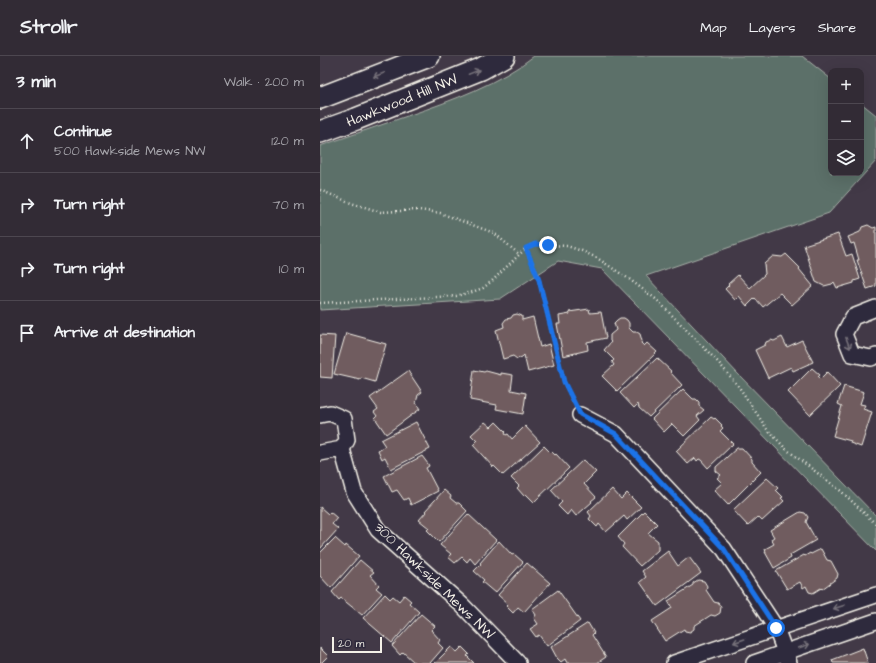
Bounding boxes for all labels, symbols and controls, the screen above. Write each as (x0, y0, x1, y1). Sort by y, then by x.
text: Strollr (20, 14, 78, 41)
text: Map (700, 18, 727, 38)
text: Layers (749, 18, 796, 38)
text: Share (818, 18, 856, 38)
one-way arrow (467, 68, 479, 75)
map controls (828, 68, 864, 176)
button: + (828, 68, 864, 104)
text: 3 min (16, 70, 56, 94)
street label: Hawkwood Hill NW (344, 70, 460, 132)
one-way arrow (374, 72, 386, 80)
text: Walk · 200 m (224, 73, 304, 91)
button: − (828, 104, 864, 140)
text: Continue (54, 121, 112, 142)
icon: ahead (16, 130, 38, 152)
text: 120 m (271, 132, 304, 150)
button: layers (828, 140, 864, 176)
text: 500 Hawkside Mews NW (54, 142, 206, 160)
icon: right (16, 194, 38, 216)
text: Turn right (54, 194, 125, 215)
text: 70 m (272, 196, 304, 214)
route end (539, 236, 557, 254)
icon: right (16, 258, 38, 280)
text: Turn right (54, 258, 125, 279)
text: 10 m (279, 260, 304, 278)
icon: arrive (16, 322, 38, 344)
text: Arrive at destination (54, 322, 195, 343)
one-way arrow (844, 336, 852, 348)
street label: 300 Hawkside Mews NW (369, 518, 499, 644)
one-way arrow (833, 604, 846, 611)
route start (767, 619, 785, 637)
scale bar (332, 635, 382, 654)
text: 20 m (338, 636, 364, 651)
one-way arrow (733, 637, 745, 645)
one-way arrow (798, 641, 810, 649)

